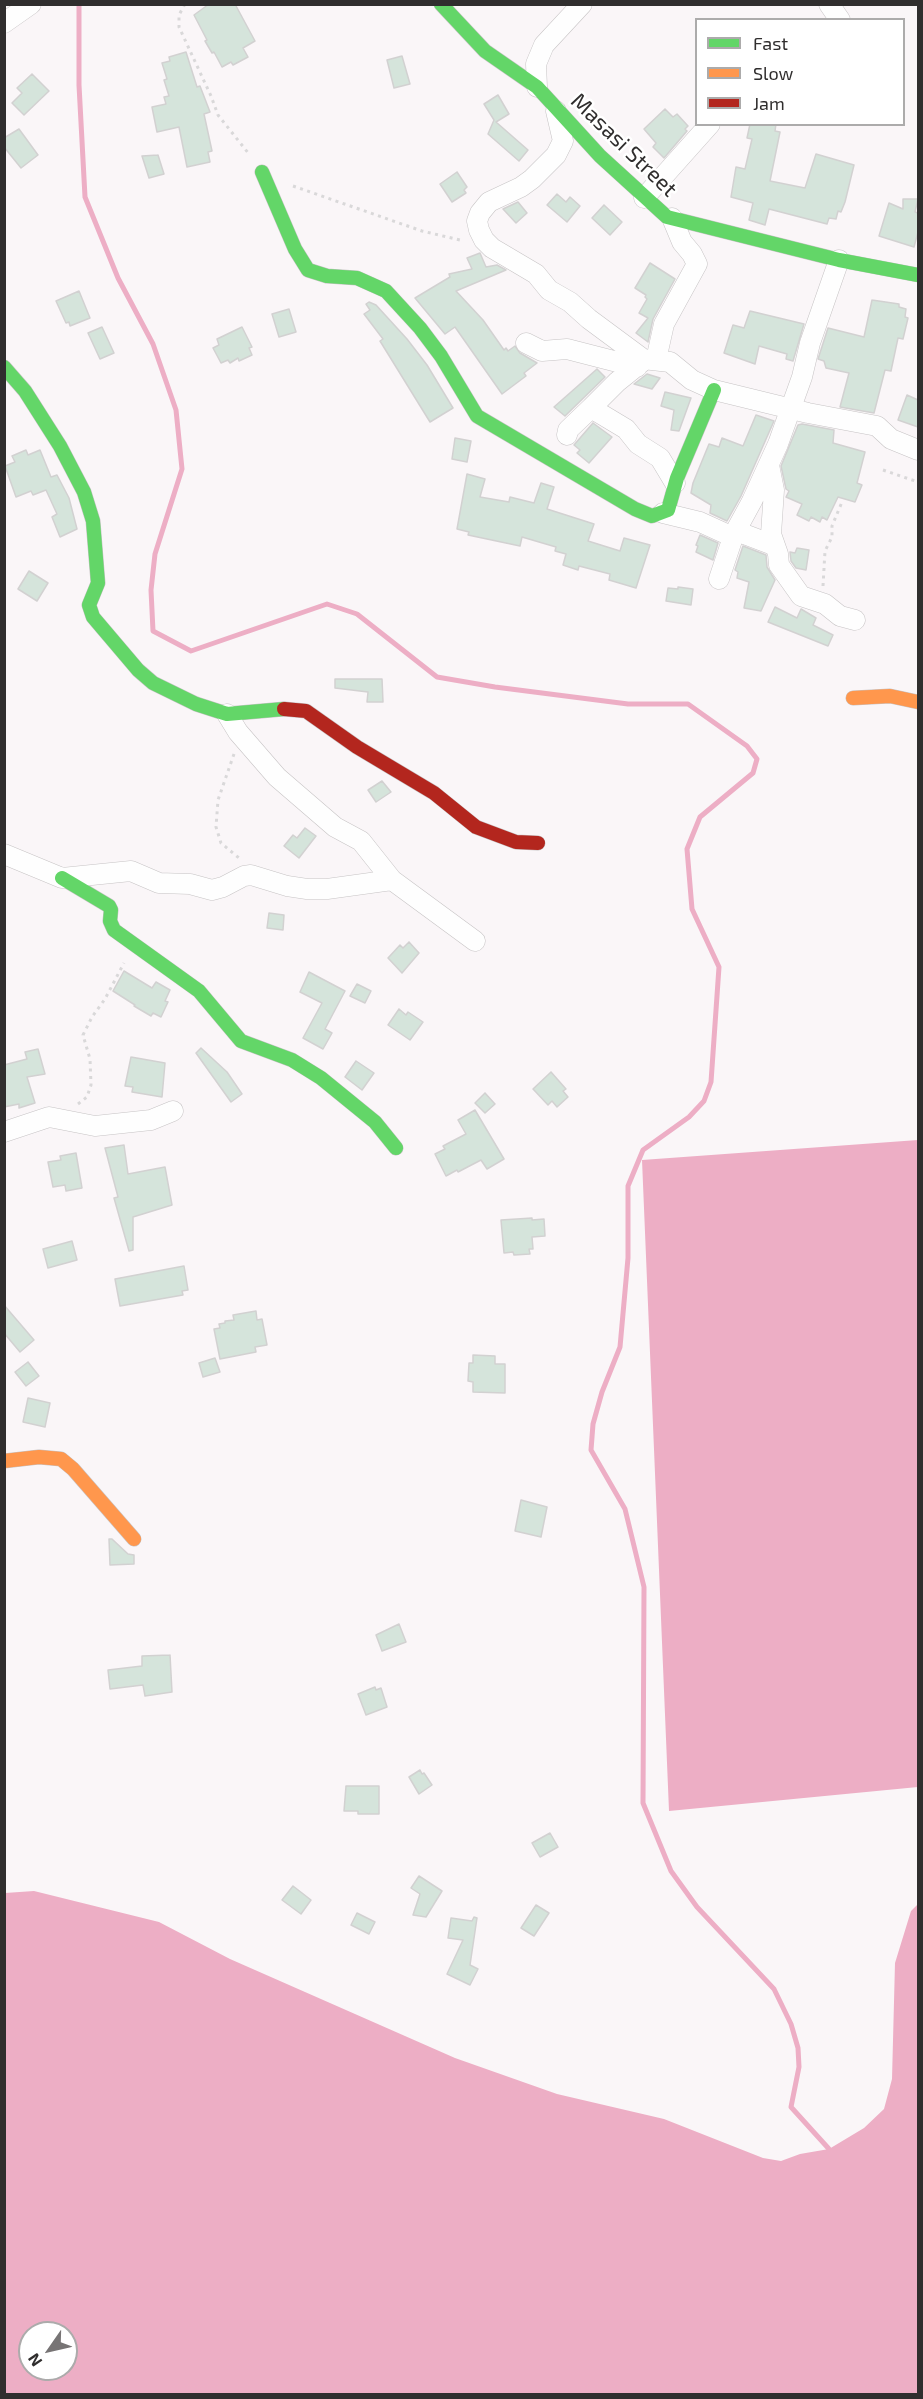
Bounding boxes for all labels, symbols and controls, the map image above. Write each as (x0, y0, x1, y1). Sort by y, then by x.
legend (695, 18, 905, 126)
text: Fast (753, 32, 788, 54)
text: Slow (753, 62, 793, 84)
street label: Masasi Street (565, 88, 683, 202)
text: Jam (753, 92, 785, 114)
north arrow (18, 2321, 78, 2381)
text: N (23, 2350, 45, 2370)

